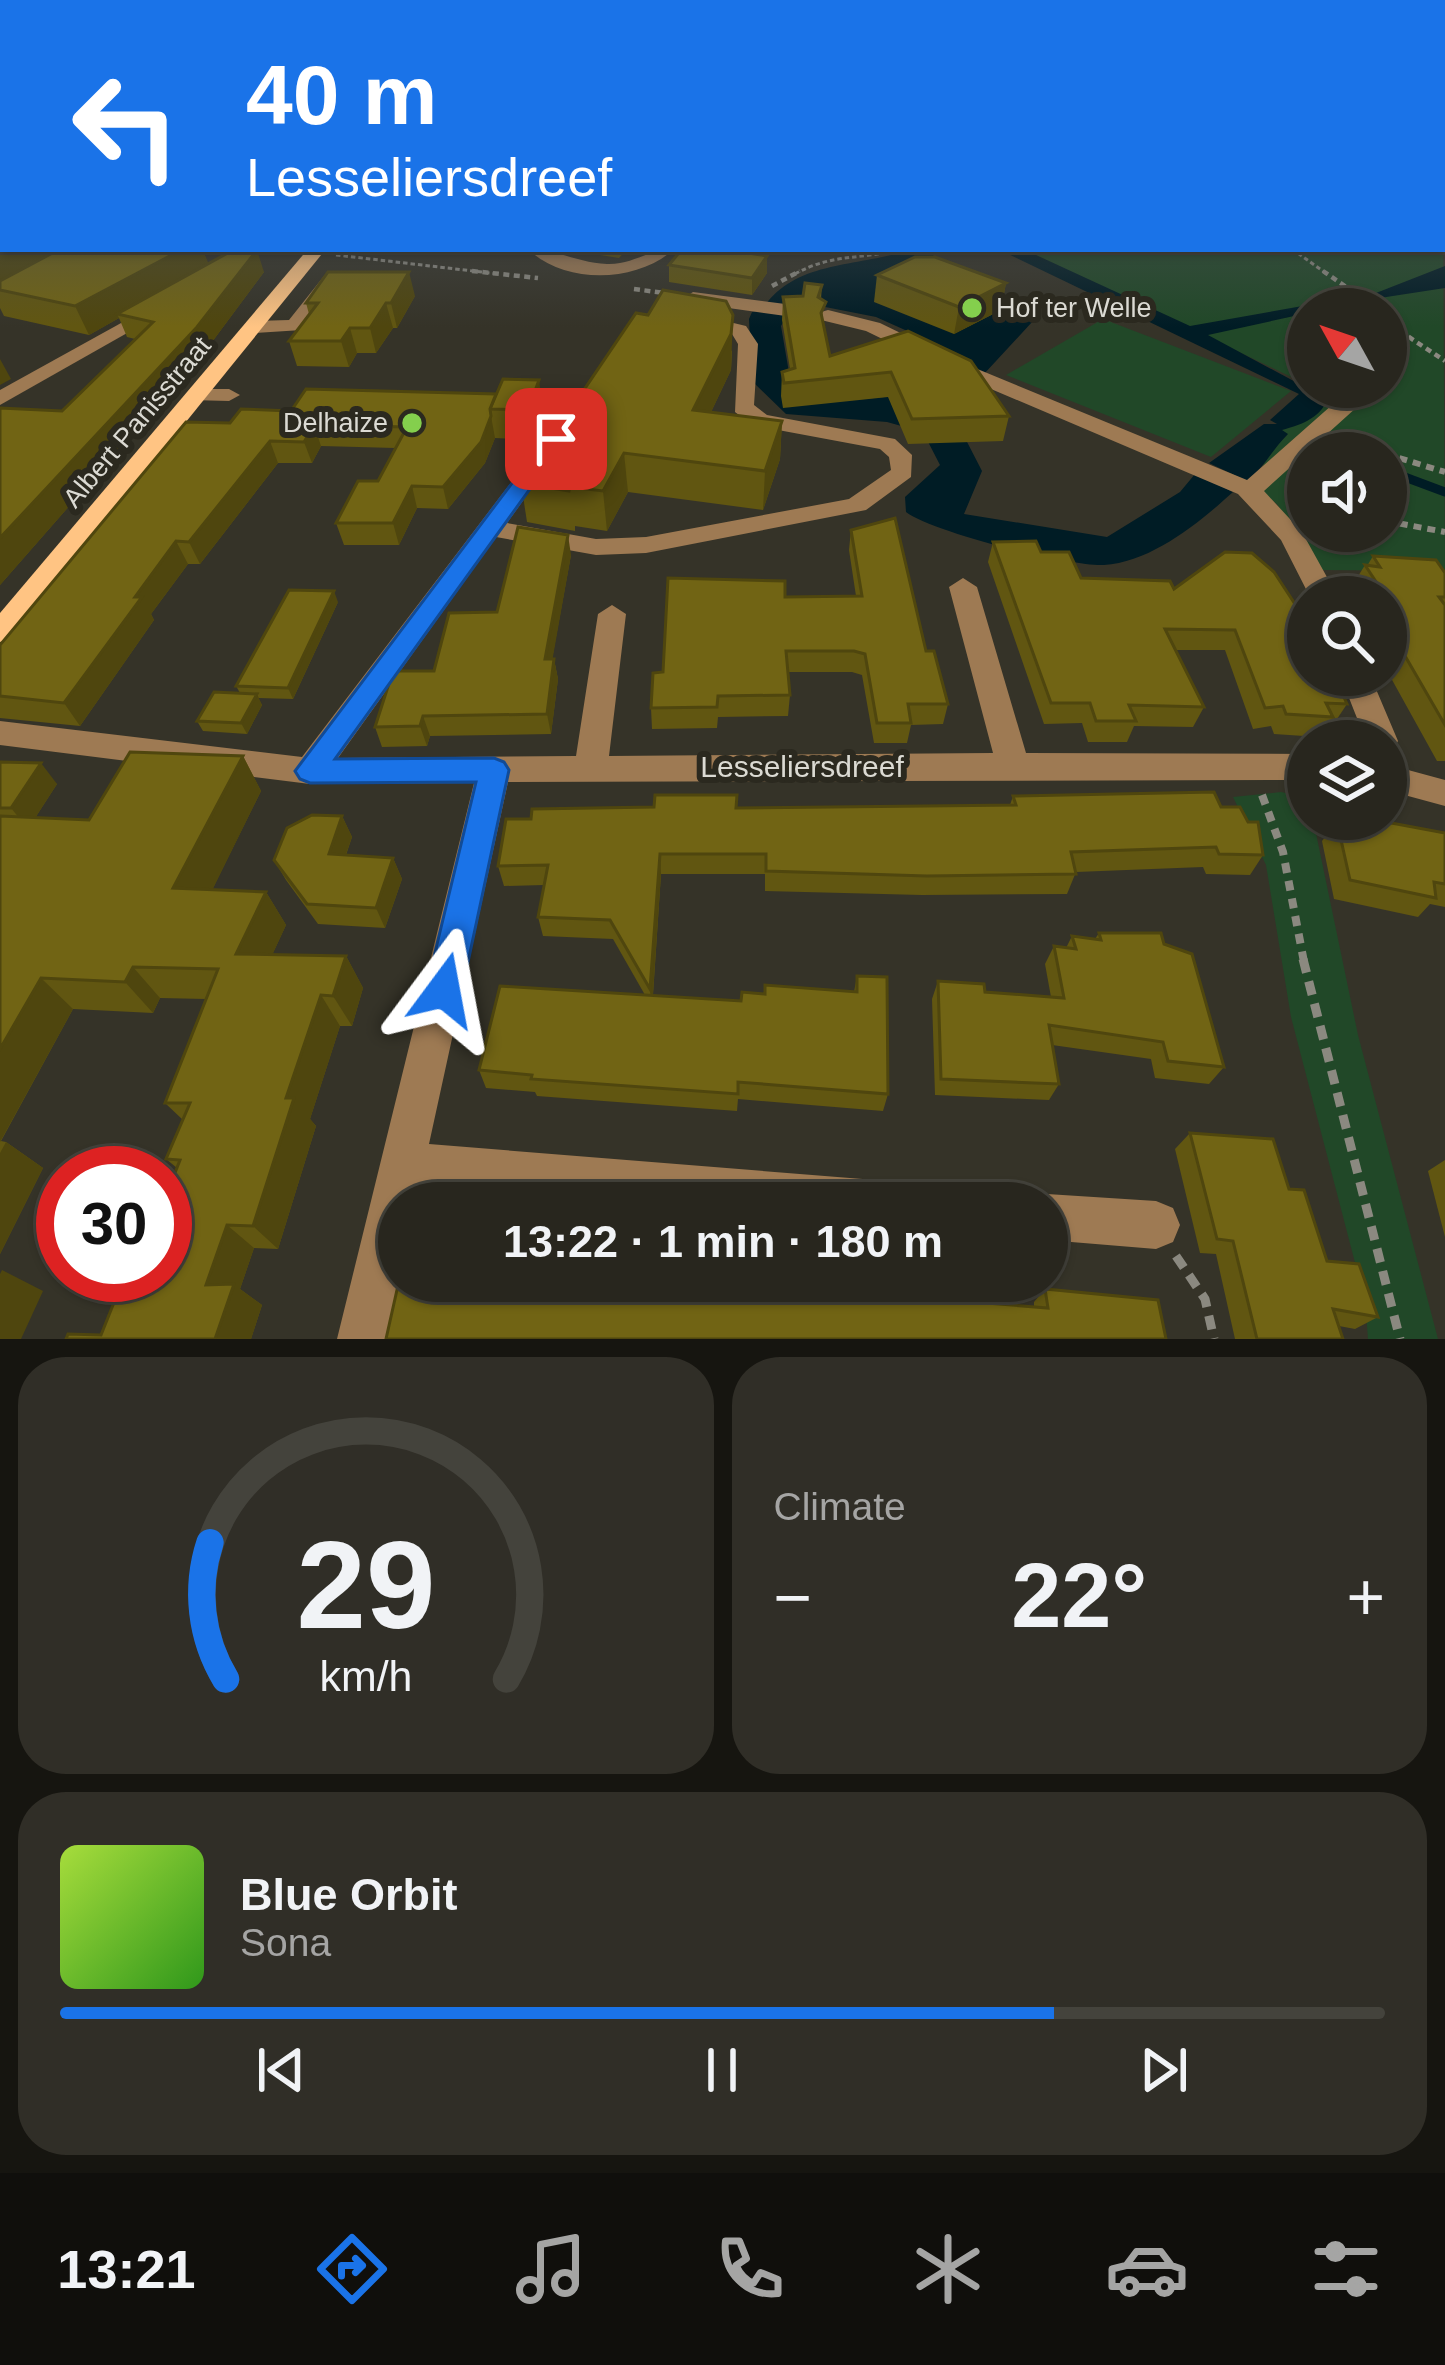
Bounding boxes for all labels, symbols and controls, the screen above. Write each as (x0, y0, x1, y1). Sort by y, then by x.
icon: left (48, 48, 204, 204)
text: 40 m (246, 48, 437, 142)
text: Lesseliersdreef (246, 147, 612, 207)
north arrow (1287, 288, 1407, 408)
map controls (1287, 288, 1407, 840)
place label: Hof ter Welle (996, 293, 1152, 323)
marker: Hof ter Welle (959, 295, 985, 321)
street label: Albert Panisstraat (57, 330, 217, 513)
pin (505, 388, 607, 490)
icon: arrive (523, 406, 589, 472)
place label: Delhaize (283, 408, 388, 438)
marker: Delhaize (399, 410, 425, 436)
button: sound (1287, 432, 1407, 552)
button: search (1287, 576, 1407, 696)
button: layers (1287, 720, 1407, 840)
street label: Lesseliersdreef (700, 750, 904, 783)
position arrow (381, 927, 507, 1053)
speed limit sign: 30 (36, 1146, 192, 1302)
text: 13:22 · 1 min · 180 m (503, 1216, 943, 1267)
text: Climate (774, 1485, 906, 1528)
text: 29 (296, 1515, 435, 1654)
text: 22° (1011, 1546, 1147, 1646)
text: − (774, 1560, 812, 1634)
text: + (1346, 1560, 1385, 1634)
text: km/h (319, 1651, 412, 1699)
text: Blue Orbit (240, 1869, 458, 1920)
text: Sona (240, 1921, 331, 1964)
icon: previous (248, 2037, 314, 2103)
icon: pause (689, 2037, 755, 2103)
icon: next (1131, 2037, 1197, 2103)
icon: directions (310, 2227, 394, 2311)
icon: music (509, 2227, 593, 2311)
icon: phone (708, 2227, 792, 2311)
icon: climate (906, 2227, 990, 2311)
icon: car (1105, 2227, 1189, 2311)
icon: filters (1304, 2227, 1388, 2311)
text: 13:21 (57, 2239, 195, 2299)

